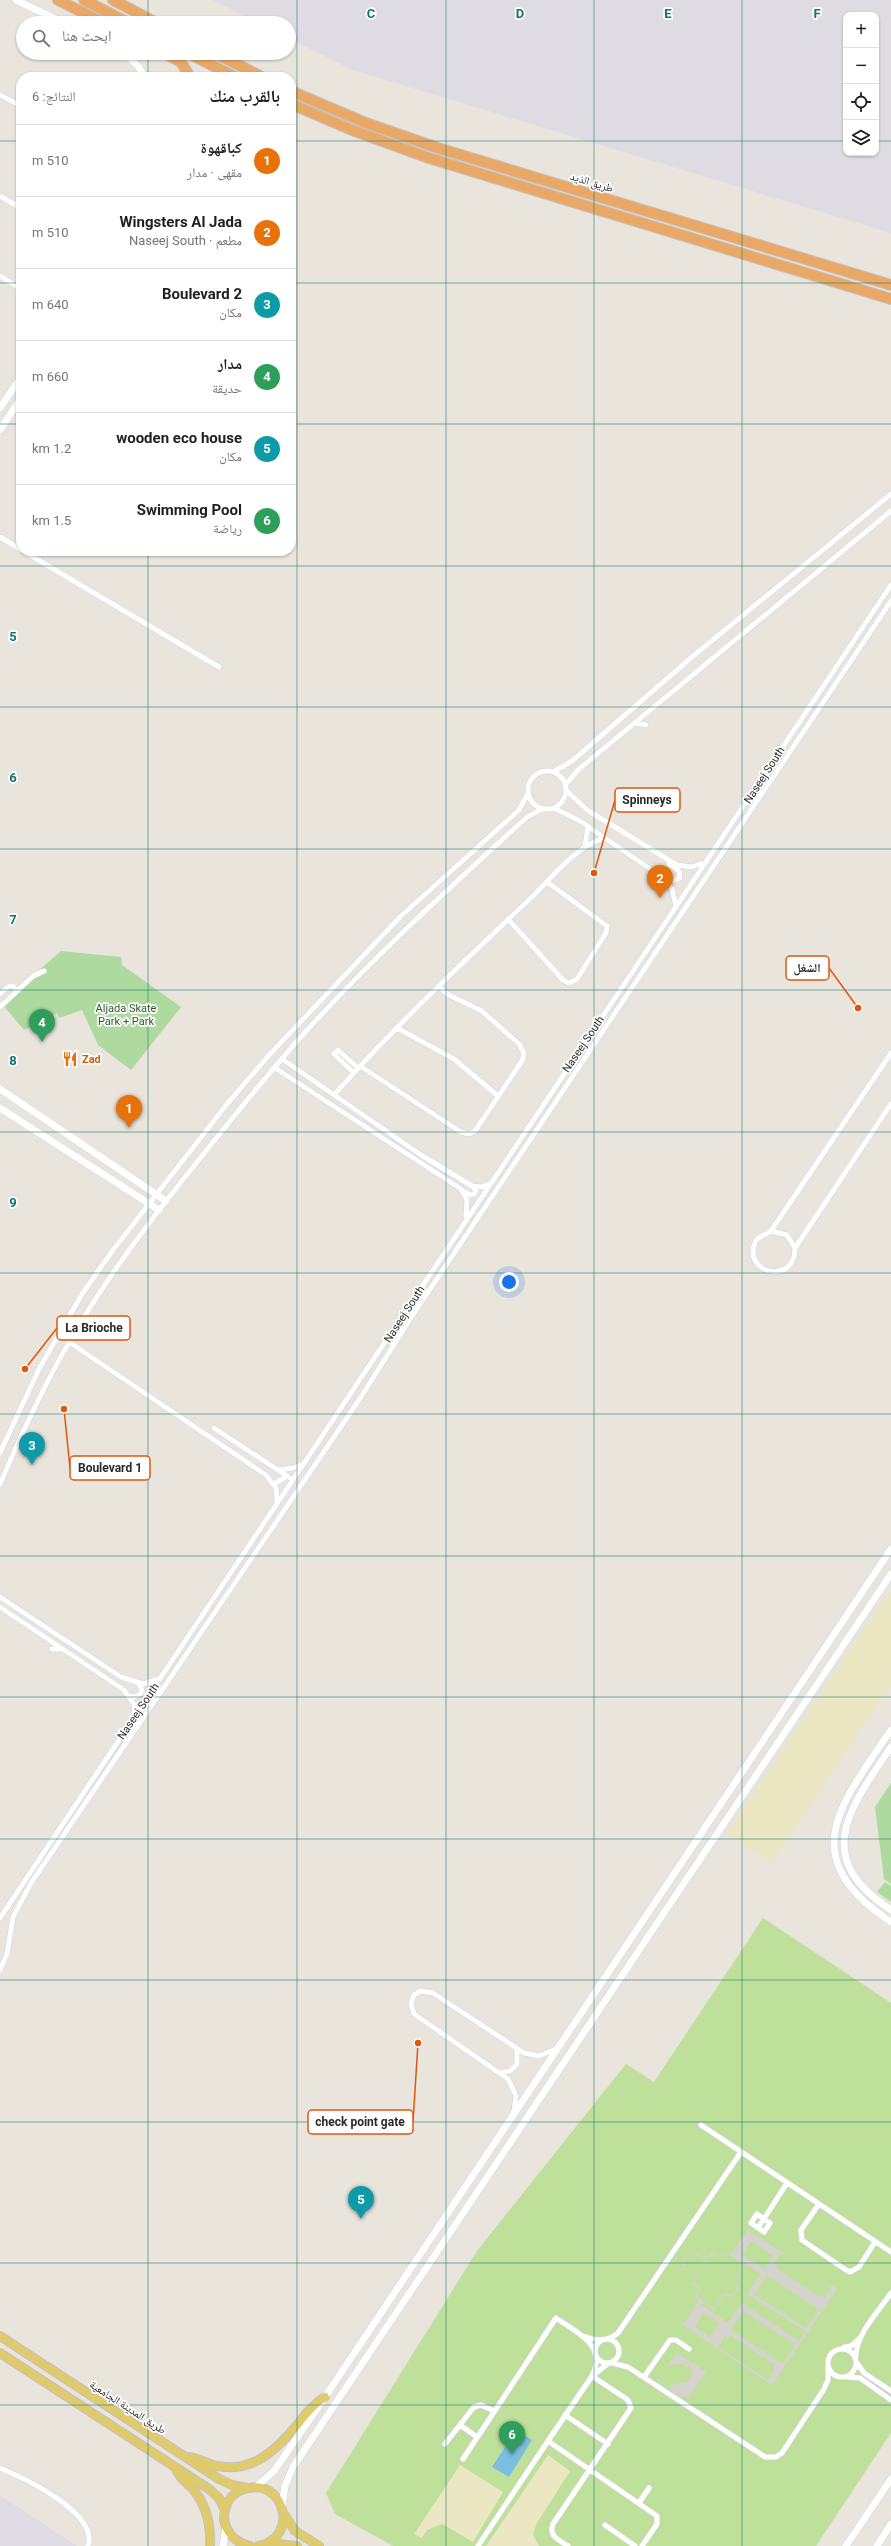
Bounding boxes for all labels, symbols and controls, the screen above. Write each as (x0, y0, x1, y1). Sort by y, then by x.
text: C (367, 6, 376, 21)
text: D (516, 6, 524, 21)
text: E (664, 6, 672, 21)
text: F (813, 6, 821, 21)
map controls (843, 12, 879, 156)
button: + (843, 12, 879, 48)
search box (16, 16, 296, 60)
icon: search (30, 27, 52, 49)
text: ابحث هنا (62, 27, 111, 45)
button: − (843, 48, 879, 84)
button: locate (843, 84, 879, 120)
text: بالقرب منك (209, 86, 280, 106)
text: النتائج: 6 (32, 89, 76, 104)
button: layers (843, 120, 879, 156)
text: كباقهوة (201, 139, 242, 157)
text: 510 m (32, 153, 69, 168)
text: 1 (263, 153, 271, 168)
text: مقهى · مدار (187, 165, 242, 180)
street label: طريق الذيد (569, 170, 615, 195)
text: Wingsters Al Jada (119, 213, 242, 231)
text: 510 m (32, 225, 69, 240)
text: 2 (263, 225, 271, 240)
text: مطعم · Naseej South (129, 233, 242, 248)
text: Boulevard 2 (162, 285, 242, 303)
text: 640 m (32, 297, 69, 312)
text: 3 (263, 297, 271, 312)
text: مكان (219, 305, 242, 320)
text: مدار (218, 355, 242, 373)
text: 660 m (32, 369, 69, 384)
text: 4 (263, 369, 271, 384)
text: حديقة (212, 381, 242, 396)
text: wooden eco house (116, 429, 242, 447)
text: 1.2 km (32, 441, 71, 456)
text: 5 (263, 441, 271, 456)
text: مكان (219, 449, 242, 464)
text: Swimming Pool (137, 501, 242, 519)
text: 1.5 km (32, 513, 71, 528)
text: 6 (263, 513, 271, 528)
text: رياضة (213, 521, 242, 536)
text: 5 (9, 629, 17, 644)
street label: Naseej South (741, 744, 788, 806)
text: 6 (9, 770, 17, 785)
callout: Spinneys (615, 788, 680, 812)
text: Spinneys (622, 793, 672, 807)
pin: 2 (647, 865, 673, 898)
text: 7 (9, 912, 17, 927)
callout: الشغل (786, 956, 829, 980)
text: الشغل (793, 961, 821, 976)
park label: Aljada Skate Park + Park (96, 1002, 157, 1028)
pin: 4 (29, 1009, 55, 1042)
street label: Naseej South (560, 1014, 607, 1075)
restaurant icon: Zad (61, 1050, 79, 1068)
text: 8 (9, 1053, 17, 1068)
place label: Zad (82, 1053, 101, 1066)
pin: 1 (116, 1095, 142, 1128)
text: 9 (9, 1195, 17, 1210)
your location (499, 1272, 519, 1292)
street label: Naseej South (381, 1283, 428, 1345)
callout: La Brioche (57, 1316, 130, 1340)
text: La Brioche (65, 1321, 123, 1335)
pin: 3 (19, 1432, 45, 1465)
callout: Boulevard 1 (70, 1456, 150, 1480)
text: Boulevard 1 (78, 1461, 142, 1475)
street label: Naseej South (115, 1681, 162, 1742)
callout: check point gate (308, 2110, 413, 2134)
text: check point gate (315, 2115, 405, 2129)
pin: 5 (348, 2186, 374, 2219)
street label: طريق المدينة الجامعية (87, 2378, 168, 2437)
pin: 6 (499, 2421, 525, 2454)

